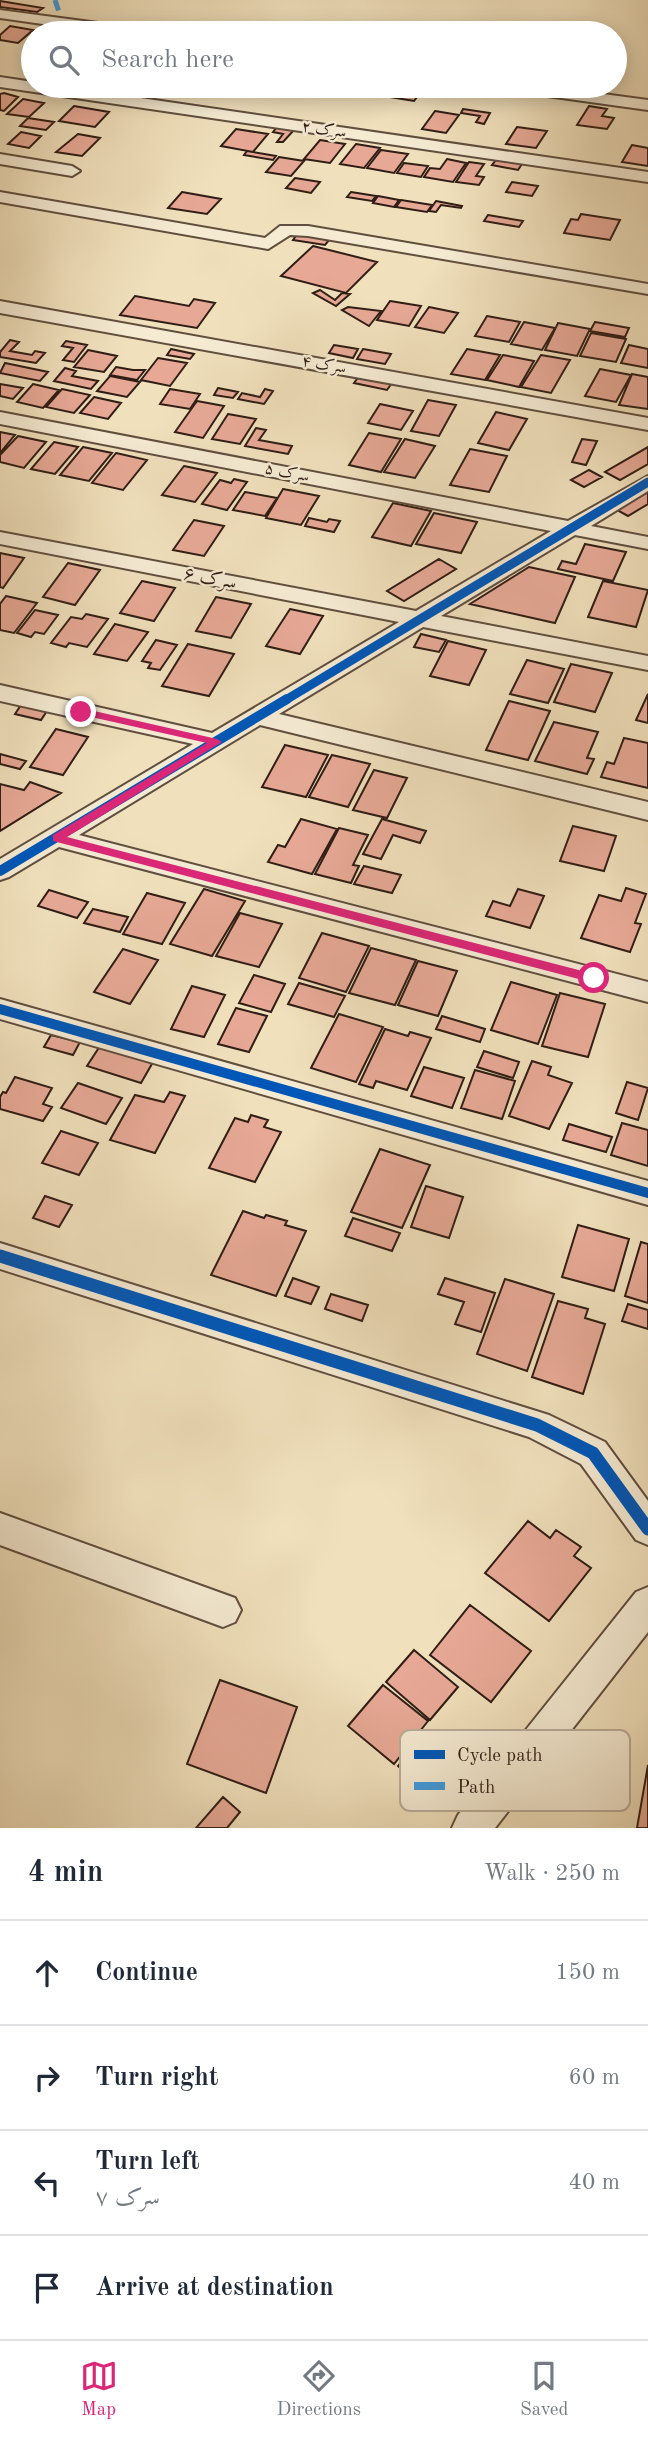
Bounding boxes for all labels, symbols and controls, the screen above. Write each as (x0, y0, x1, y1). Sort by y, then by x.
search box (21, 21, 627, 98)
icon: search (45, 41, 83, 79)
text: Search here (101, 47, 234, 73)
street label: سرک ۲ (300, 118, 348, 142)
street label: سرک ۴ (300, 352, 348, 378)
street label: سرک ۵ (263, 460, 311, 486)
street label: سرک ۶ (182, 564, 238, 594)
route end (65, 696, 96, 727)
route start (578, 962, 609, 993)
legend (400, 1730, 630, 1811)
text: Cycle path (457, 1747, 543, 1766)
text: Path (457, 1779, 495, 1798)
text: 4 min (28, 1858, 103, 1888)
text: Walk · 250 m (484, 1862, 620, 1885)
icon: ahead (28, 1954, 66, 1992)
text: Continue (95, 1960, 198, 1986)
text: 150 m (555, 1961, 620, 1984)
icon: right (28, 2059, 66, 2097)
text: Turn right (95, 2065, 218, 2091)
text: 60 m (569, 2066, 620, 2089)
text: Turn left (95, 2149, 200, 2175)
icon: left (28, 2164, 66, 2202)
text: 40 m (569, 2171, 620, 2194)
text: سرک ۷ (95, 2186, 160, 2209)
icon: arrive (28, 2269, 66, 2307)
text: Arrive at destination (95, 2275, 334, 2301)
tab: Map (80, 2357, 118, 2422)
tab: Directions (277, 2357, 361, 2422)
tab: Saved (520, 2357, 568, 2422)

